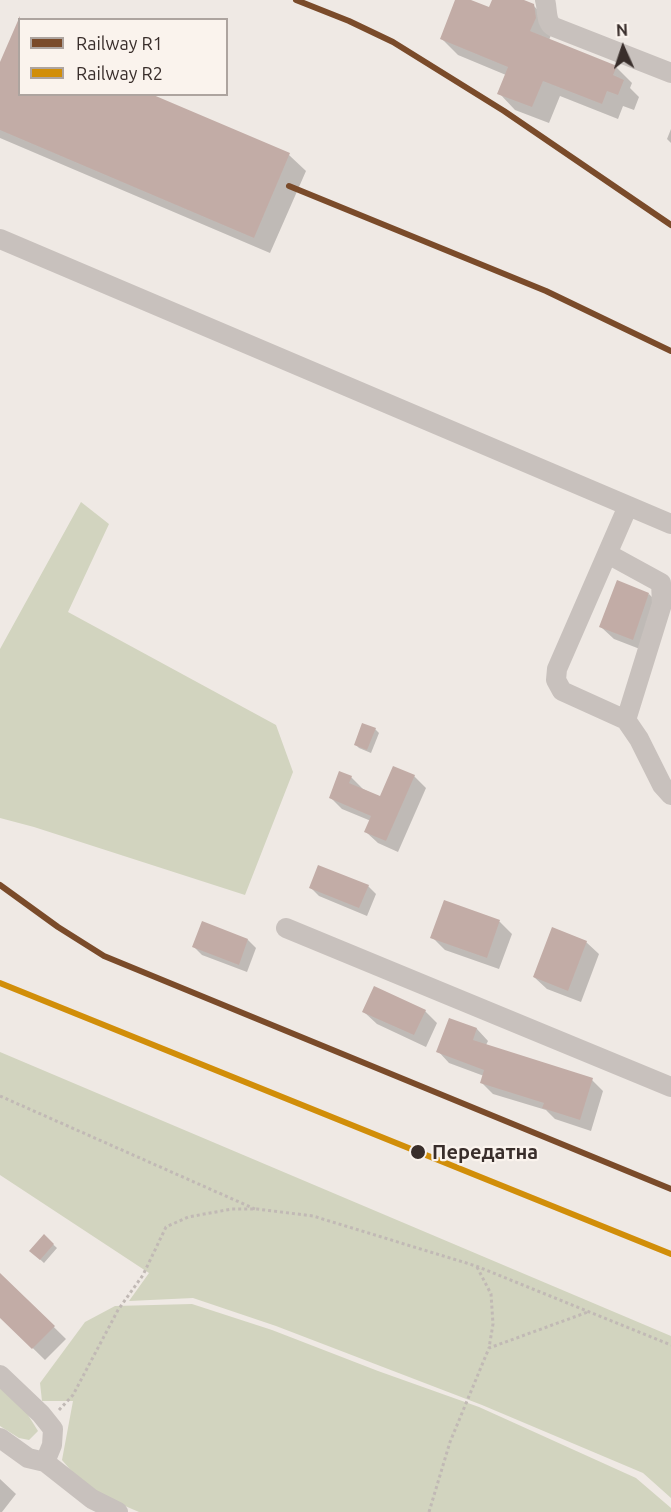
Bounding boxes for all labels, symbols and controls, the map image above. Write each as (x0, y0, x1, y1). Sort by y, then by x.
legend (18, 18, 228, 96)
north arrow (593, 18, 653, 78)
text: N (616, 21, 628, 39)
text: Railway R1 (76, 33, 163, 53)
text: Railway R2 (76, 63, 163, 83)
place label: Передатна (432, 1140, 538, 1164)
marker: Передатна (409, 1143, 427, 1161)

